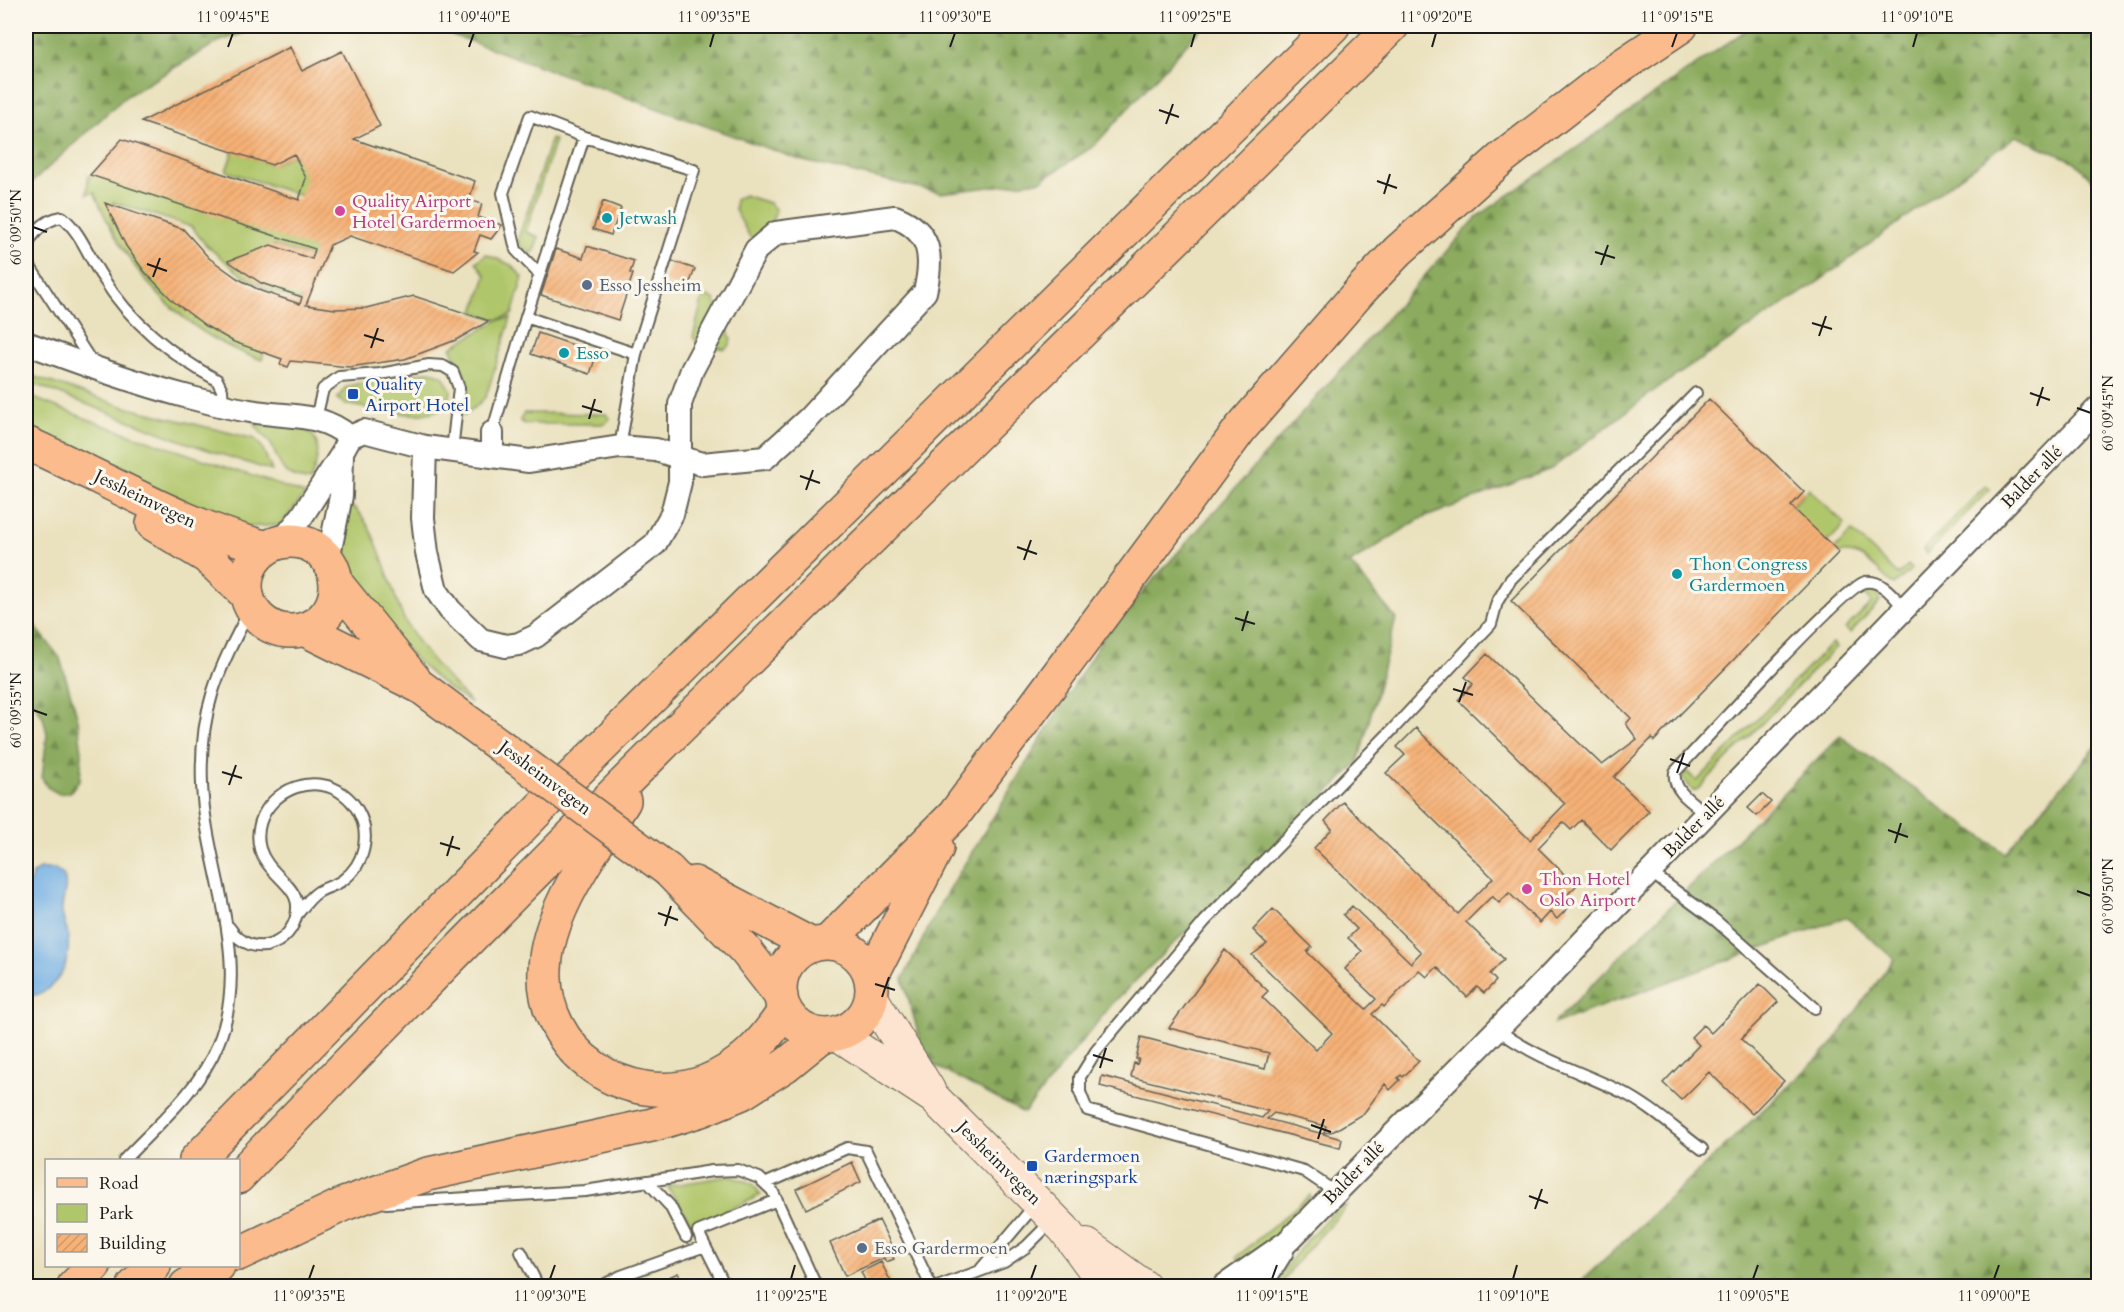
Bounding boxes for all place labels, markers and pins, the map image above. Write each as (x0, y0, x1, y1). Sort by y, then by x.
place label: Quality Airport Hotel Gardermoen (352, 189, 497, 235)
marker: Quality Airport Hotel Gardermoen (333, 204, 347, 218)
place label: Jetwash (616, 206, 677, 231)
marker: Jetwash (600, 211, 614, 225)
place label: Esso Jessheim (599, 273, 702, 298)
marker: Esso Jessheim (580, 278, 594, 292)
place label: Esso (576, 341, 609, 366)
marker: Esso (557, 346, 571, 360)
place label: Quality Airport Hotel (365, 372, 469, 418)
marker: Quality Airport Hotel (346, 387, 360, 401)
place label: Thon Congress Gardermoen (1689, 552, 1807, 598)
marker: Thon Congress Gardermoen (1670, 567, 1684, 581)
place label: Thon Hotel Oslo Airport (1539, 867, 1636, 913)
marker: Thon Hotel Oslo Airport (1520, 882, 1534, 896)
place label: Gardermoen næringspark (1044, 1144, 1141, 1190)
marker: Gardermoen næringspark (1025, 1159, 1039, 1173)
place label: Esso Gardermoen (874, 1236, 1009, 1261)
marker: Esso Gardermoen (855, 1241, 869, 1255)

